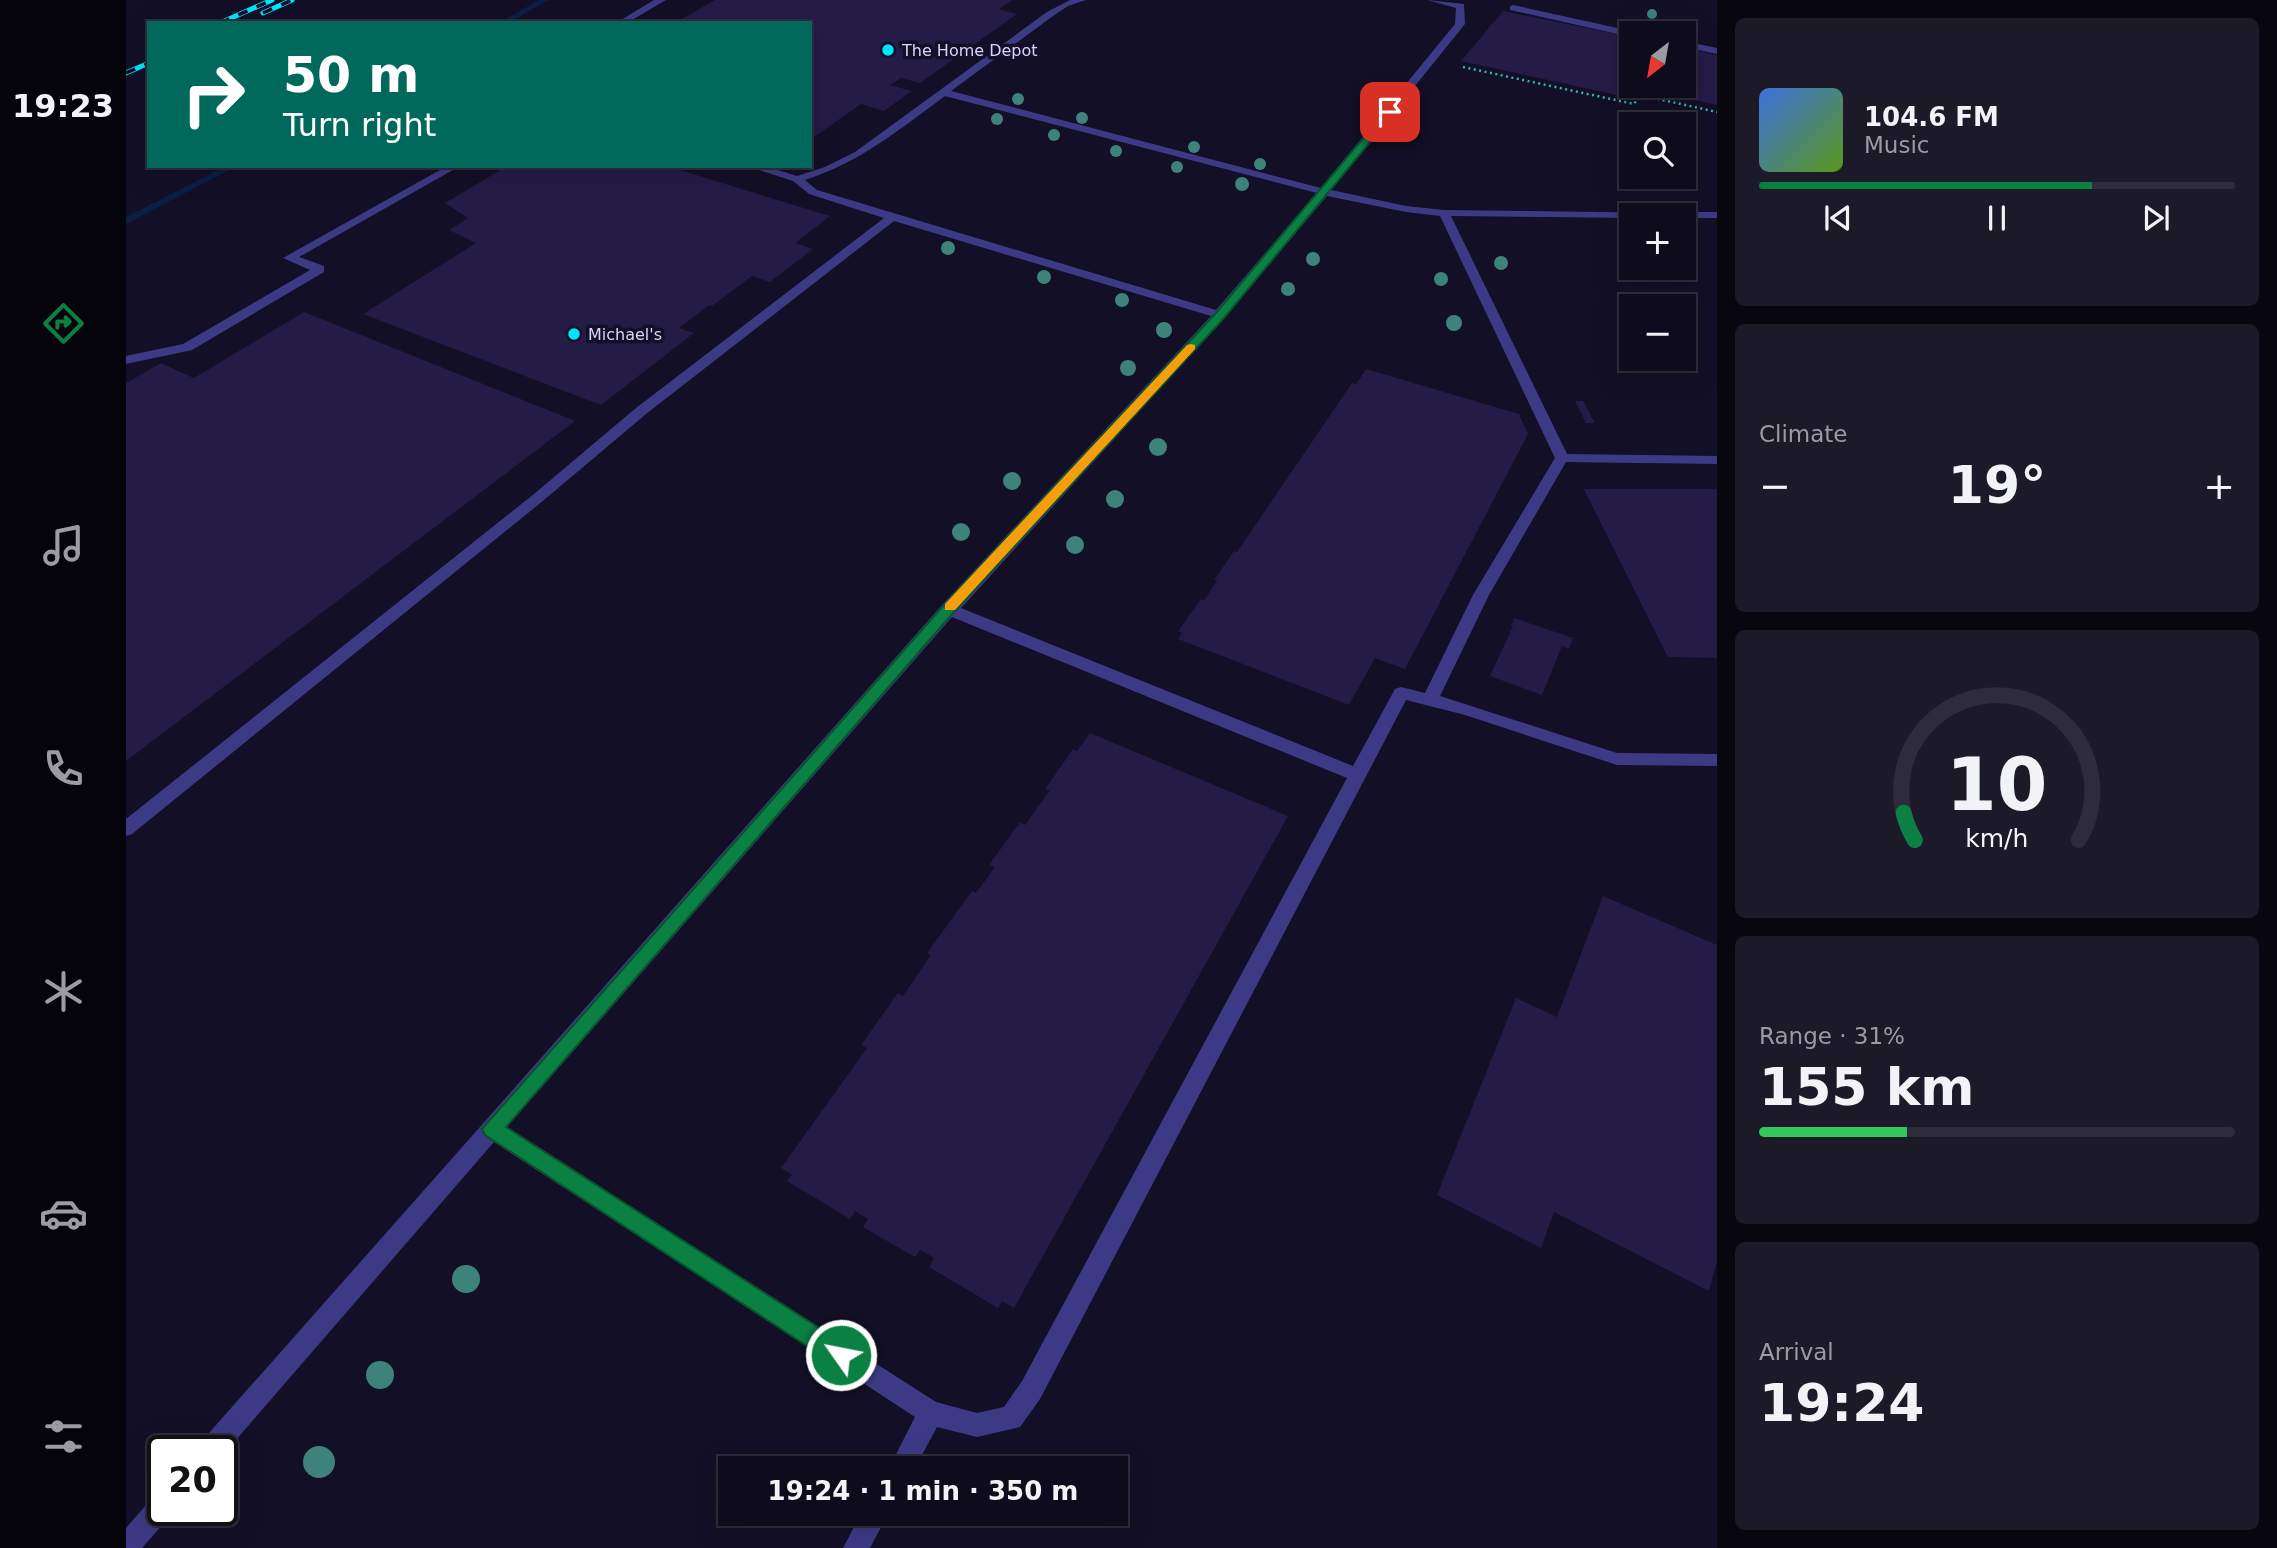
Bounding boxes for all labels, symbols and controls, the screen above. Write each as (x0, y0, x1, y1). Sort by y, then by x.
north arrow (1619, 21, 1696, 98)
map controls (1619, 21, 1696, 371)
place label: The Home Depot (901, 41, 1038, 60)
marker: The Home Depot (880, 42, 896, 58)
text: 50 m (283, 47, 419, 104)
icon: right (168, 49, 259, 140)
pin (1360, 82, 1420, 142)
text: 19:23 (12, 87, 114, 125)
icon: arrive (1371, 93, 1409, 131)
text: 104.6 FM (1864, 102, 1999, 132)
text: Turn right (283, 106, 436, 144)
button: search (1619, 112, 1696, 189)
text: Music (1864, 132, 1929, 158)
icon: previous (1819, 199, 1857, 237)
icon: pause (1978, 199, 2016, 237)
icon: next (2137, 199, 2175, 237)
button: + (1619, 203, 1696, 280)
button: − (1619, 294, 1696, 371)
icon: directions (39, 299, 88, 348)
place label: Michael's (588, 325, 662, 344)
marker: Michael's (566, 326, 582, 342)
text: Climate (1759, 421, 1848, 447)
text: 19° (1948, 455, 2046, 515)
text: − (1759, 464, 1791, 508)
text: + (2203, 464, 2235, 508)
icon: music (39, 521, 88, 570)
text: 10 (1946, 742, 2048, 827)
icon: phone (39, 744, 88, 793)
text: km/h (1965, 824, 2029, 853)
icon: climate (39, 967, 88, 1016)
text: Range · 31% (1759, 1023, 1905, 1049)
text: 155 km (1759, 1057, 1974, 1117)
icon: car (39, 1189, 88, 1238)
position arrow (804, 1318, 878, 1392)
text: Arrival (1759, 1339, 1834, 1365)
text: 19:24 (1759, 1373, 1925, 1433)
icon: filters (39, 1412, 88, 1461)
speed limit sign: 20 (147, 1435, 238, 1526)
text: 19:24 · 1 min · 350 m (768, 1476, 1078, 1506)

